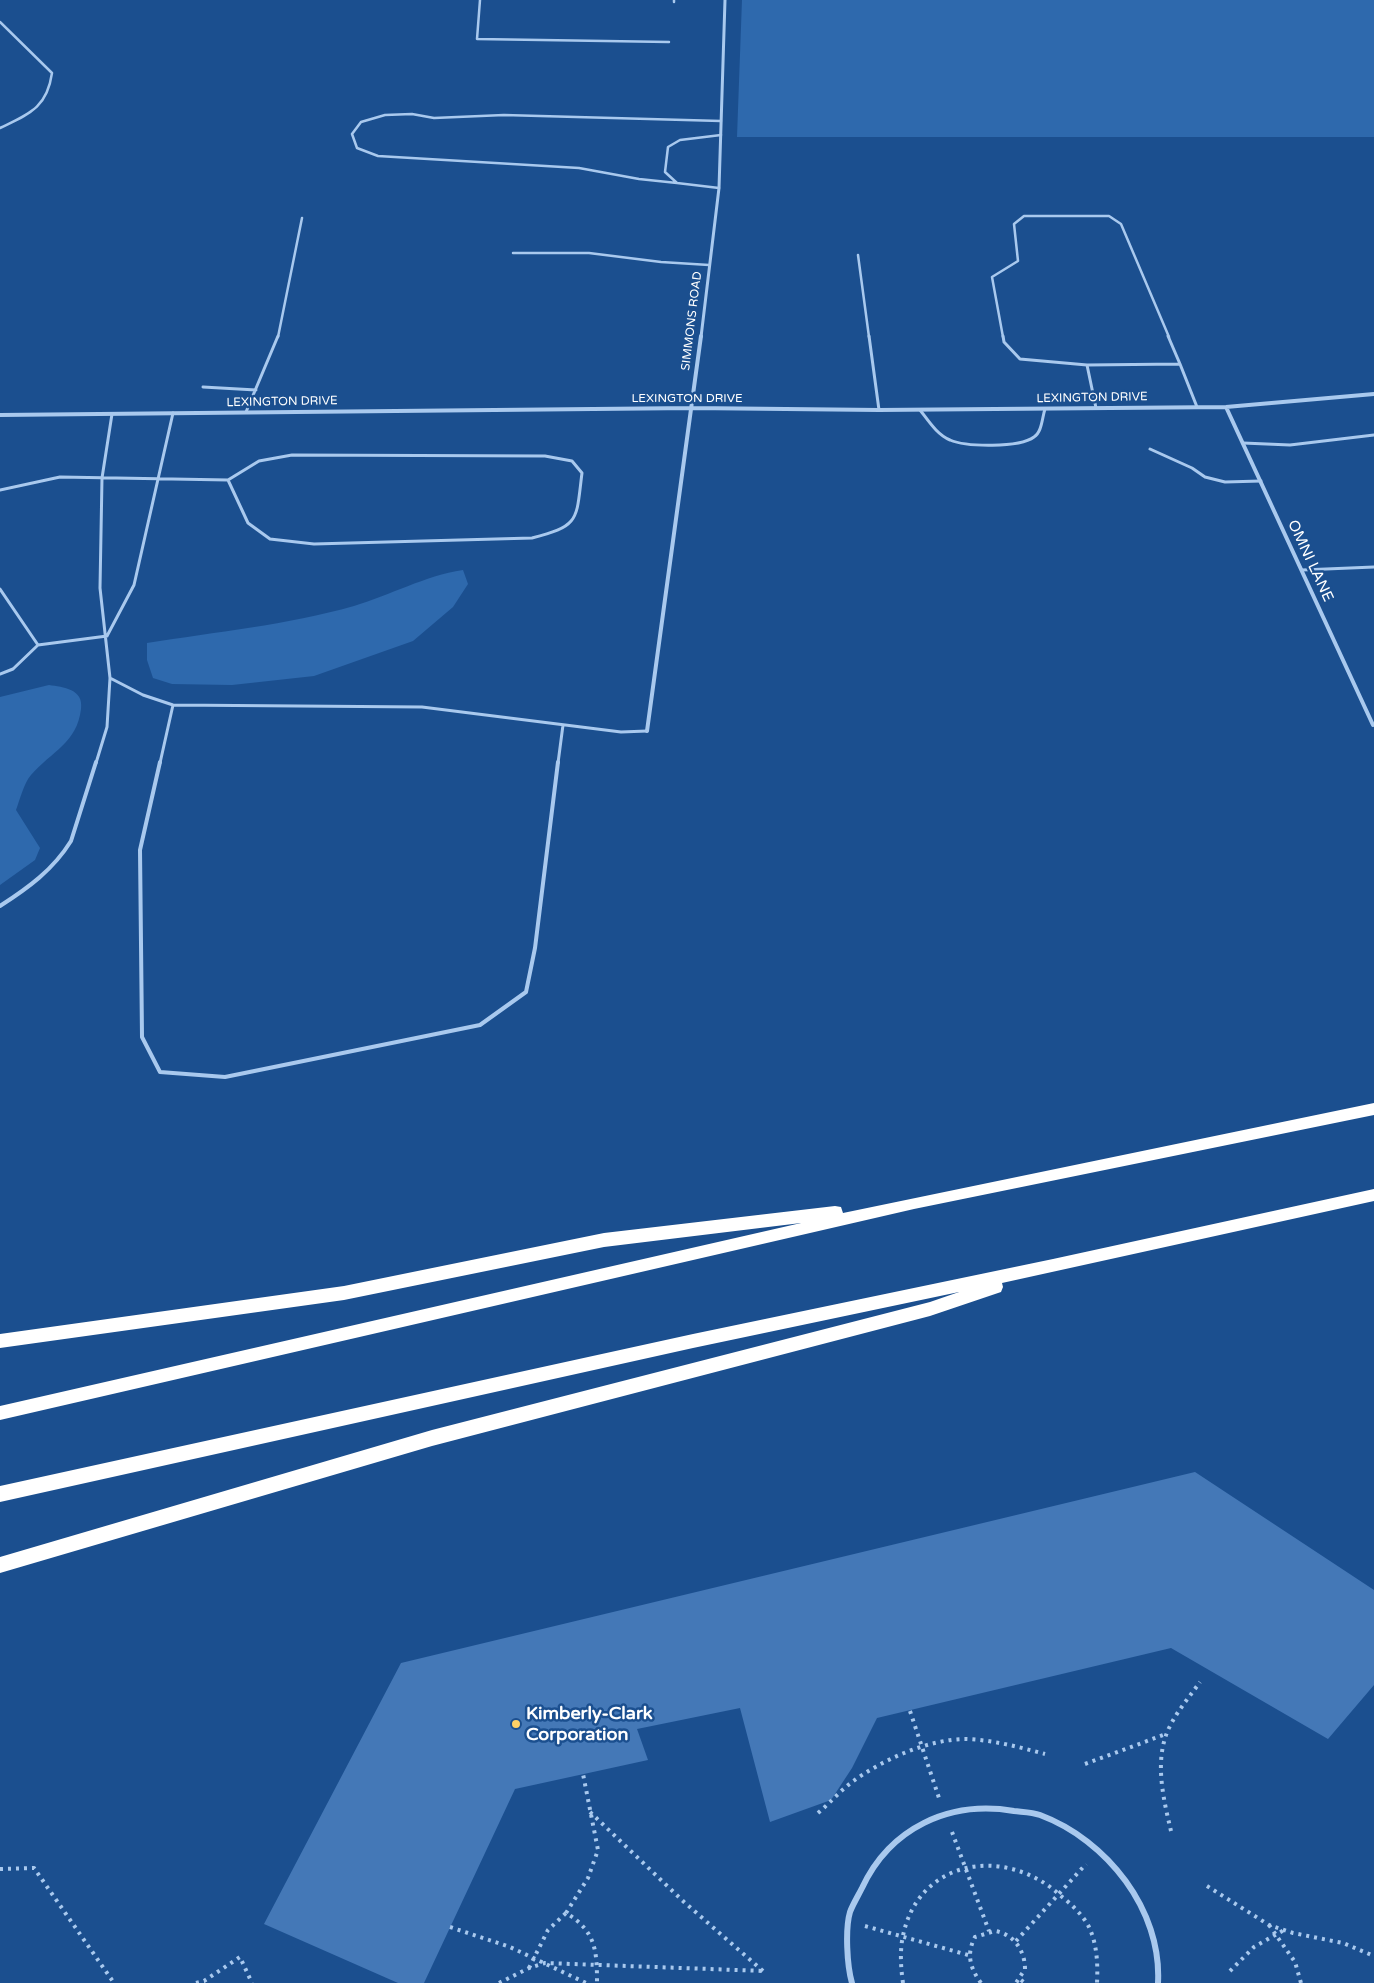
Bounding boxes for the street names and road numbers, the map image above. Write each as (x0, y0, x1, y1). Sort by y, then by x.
street label: SIMMONS ROAD (679, 271, 705, 371)
street label: LEXINGTON DRIVE (1036, 390, 1148, 406)
street label: LEXINGTON DRIVE (631, 392, 743, 406)
street label: LEXINGTON DRIVE (226, 394, 338, 410)
street label: OMNI LANE (1283, 517, 1337, 605)

